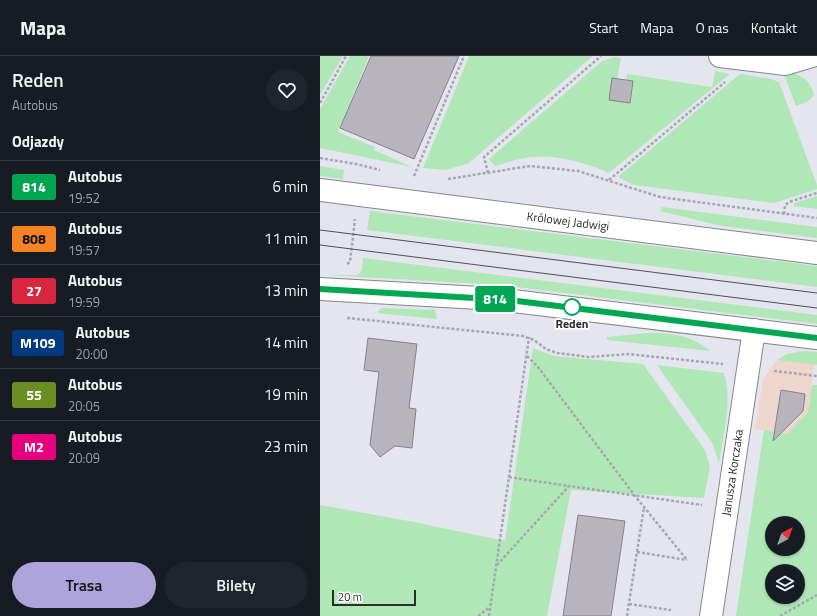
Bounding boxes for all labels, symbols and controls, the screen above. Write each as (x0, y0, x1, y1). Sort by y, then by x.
text: Mapa (20, 13, 66, 42)
text: Start (589, 17, 618, 38)
text: Mapa (640, 17, 673, 38)
text: O nas (695, 17, 729, 38)
text: Kontakt (751, 17, 797, 38)
text: Reden (12, 65, 64, 94)
button: heart (266, 69, 308, 111)
text: Autobus (12, 95, 58, 115)
text: Odjazdy (12, 130, 64, 153)
text: Autobus (68, 165, 122, 188)
text: 6 min (272, 175, 308, 198)
text: 814 (22, 176, 46, 197)
text: 19:52 (68, 188, 100, 208)
street label: Królowej Jadwigi (526, 206, 611, 236)
text: Autobus (68, 217, 122, 240)
text: 11 min (264, 227, 308, 250)
text: 808 (22, 228, 46, 249)
text: 19:57 (68, 240, 100, 260)
text: Autobus (68, 269, 122, 292)
text: 13 min (264, 279, 308, 302)
text: 27 (26, 280, 42, 301)
line badge: 814 (472, 286, 518, 312)
text: 814 (483, 288, 507, 309)
text: 19:59 (68, 292, 100, 312)
marker: Reden (563, 298, 581, 316)
place label: Reden (556, 314, 588, 333)
text: Autobus (76, 321, 130, 344)
text: 14 min (264, 331, 308, 354)
text: M109 (20, 332, 56, 353)
text: 20:00 (76, 344, 108, 364)
text: Autobus (68, 373, 122, 396)
text: 19 min (264, 383, 308, 406)
text: 55 (26, 384, 42, 405)
text: 20:05 (68, 396, 100, 416)
text: Autobus (68, 425, 122, 448)
street label: Janusza Korczaka (716, 428, 748, 517)
text: 23 min (264, 435, 308, 458)
text: M2 (24, 436, 44, 457)
text: 20:09 (68, 448, 100, 468)
north arrow (765, 516, 805, 556)
map controls (765, 516, 805, 604)
button: Trasa (12, 562, 156, 608)
button: Bilety (164, 562, 308, 608)
button: layers (765, 564, 805, 604)
scale bar (332, 588, 416, 607)
text: 20 m (338, 589, 362, 605)

